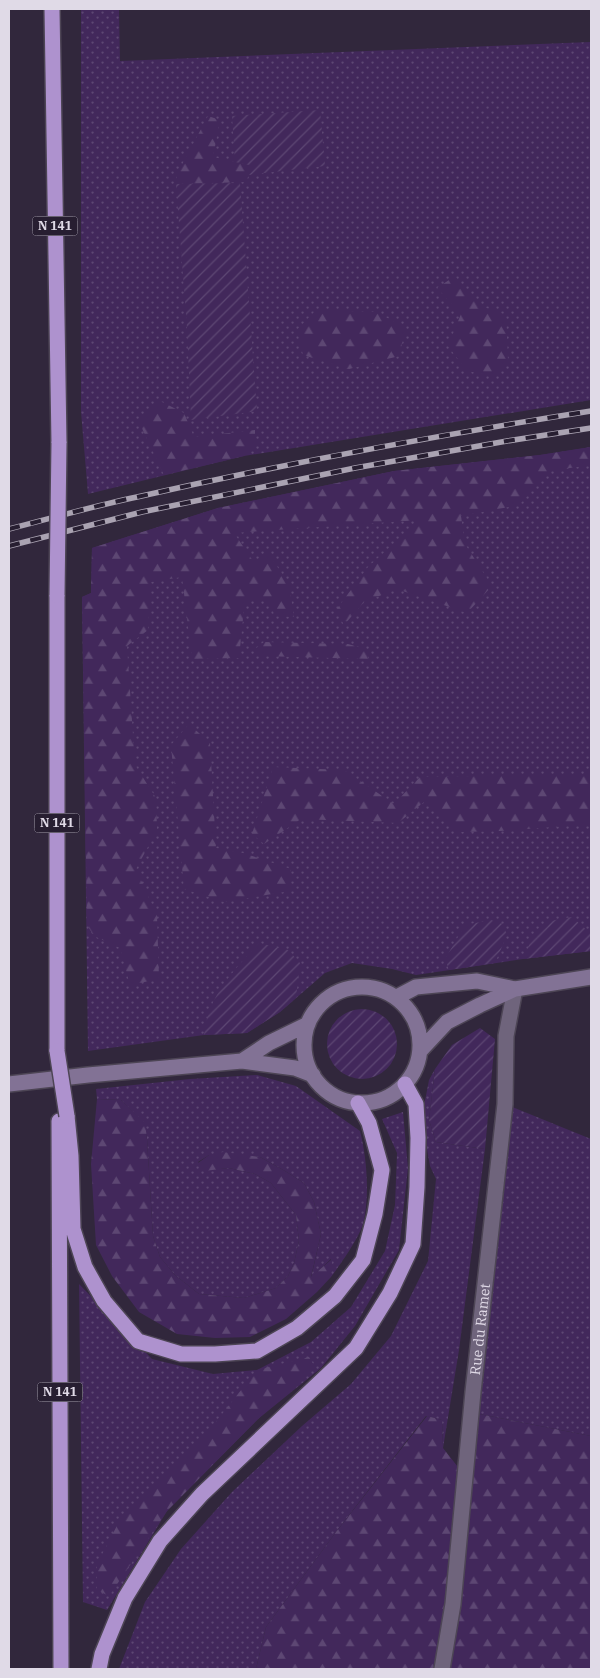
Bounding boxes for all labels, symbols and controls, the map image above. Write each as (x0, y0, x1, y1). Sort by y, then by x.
road number: N 141 (32, 217, 78, 236)
road number: N 141 (34, 814, 80, 832)
street label: Rue du Ramet (466, 1282, 494, 1376)
road number: N 141 (38, 1382, 82, 1401)

